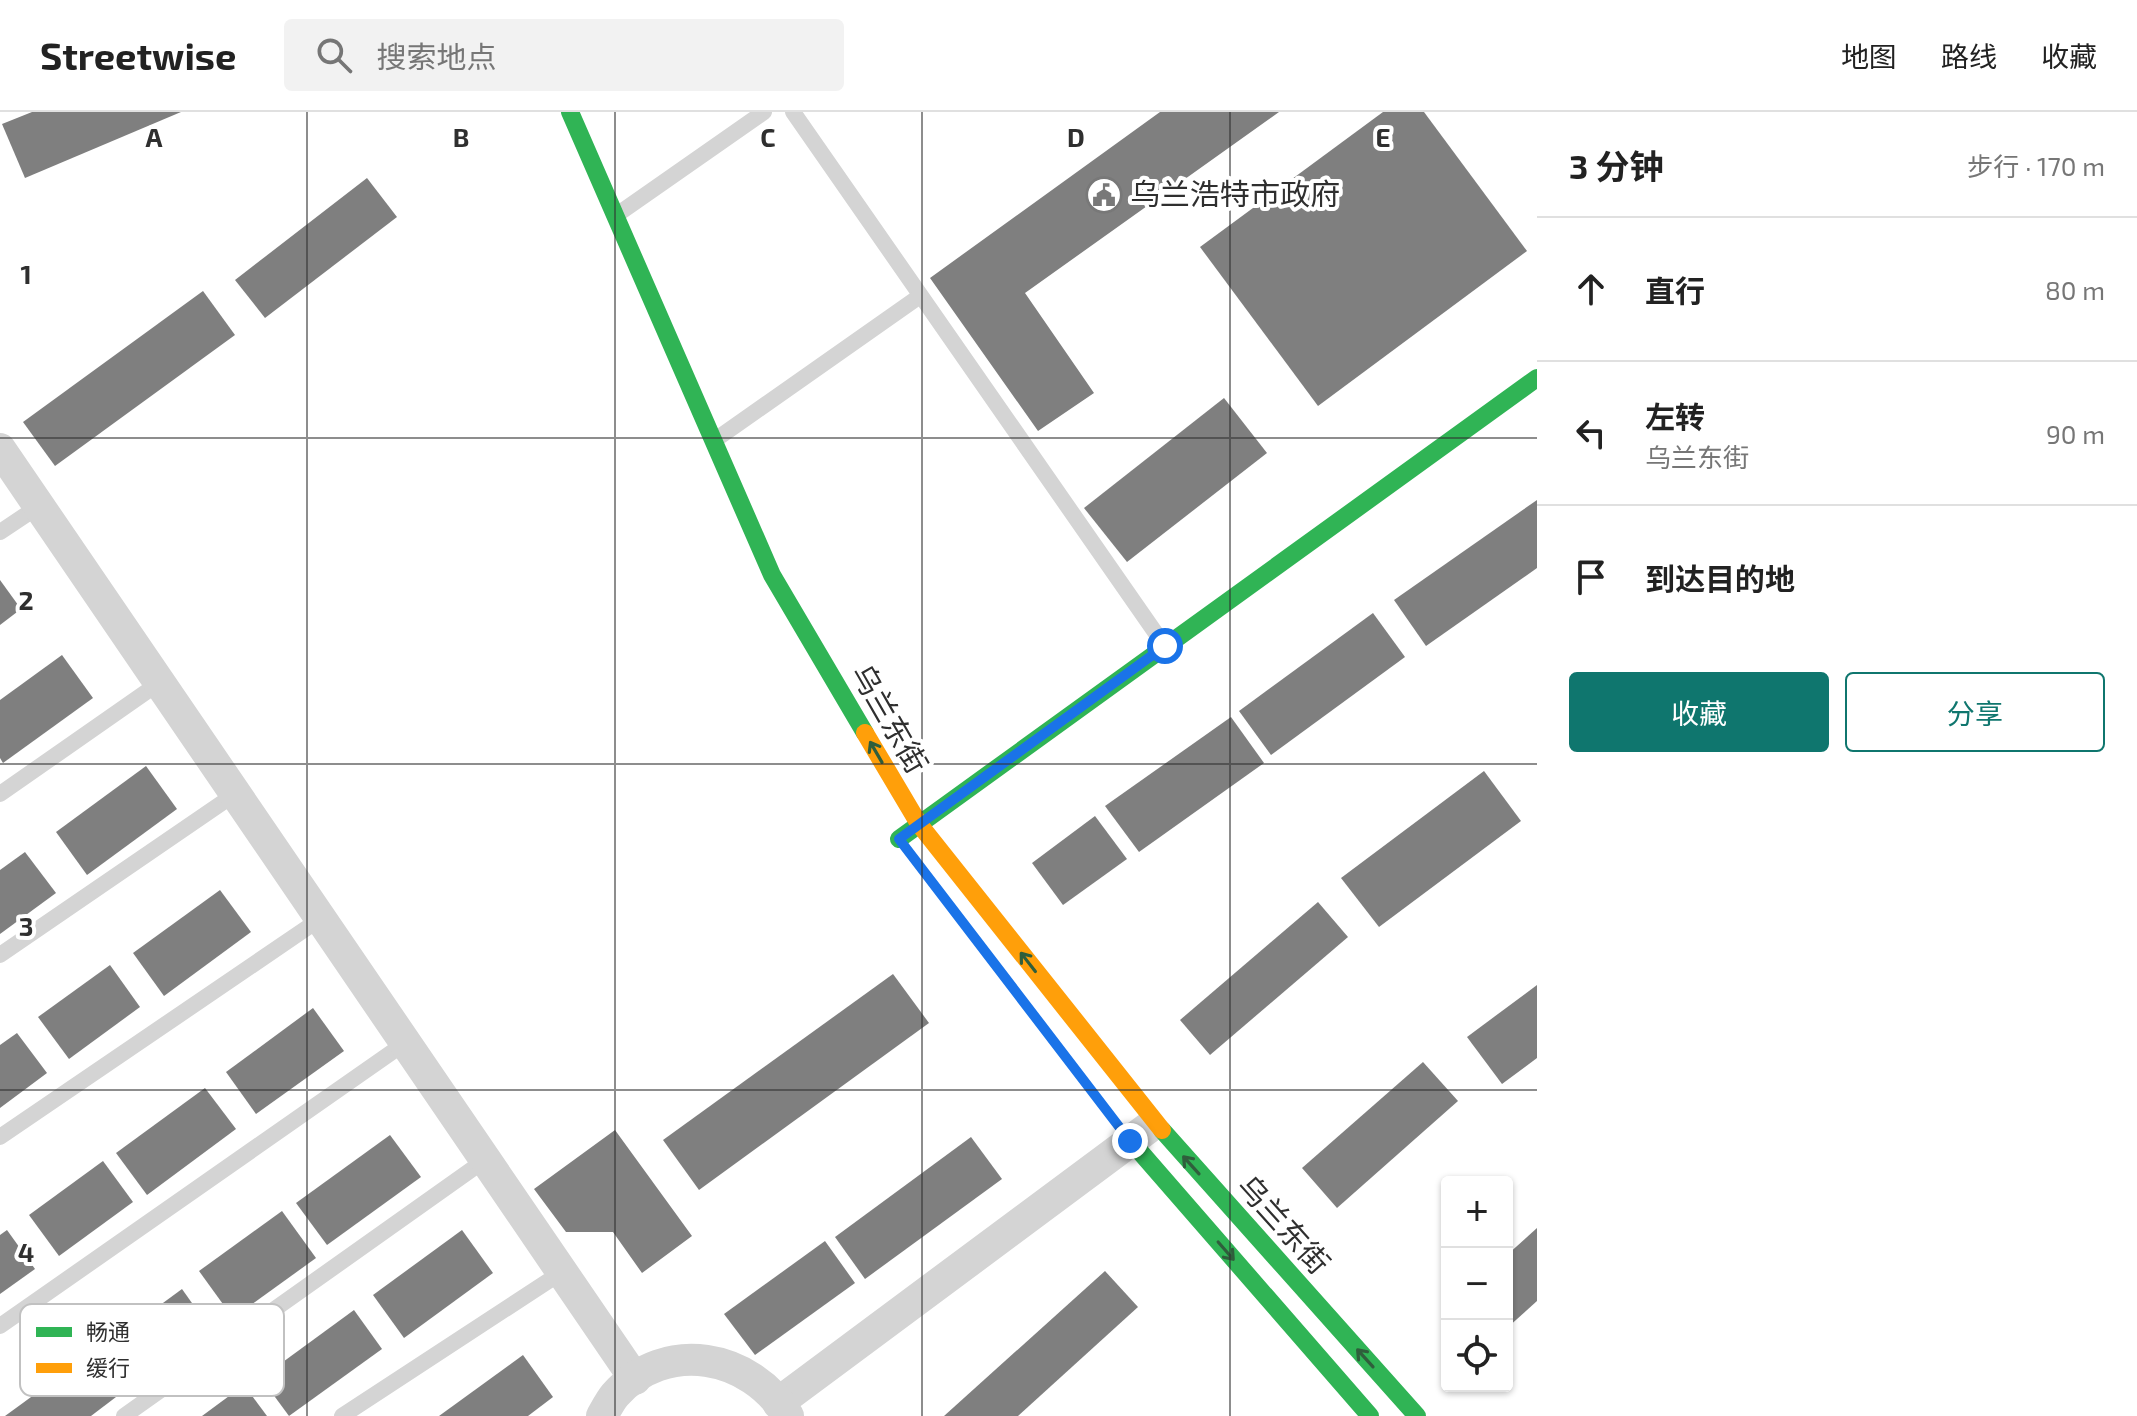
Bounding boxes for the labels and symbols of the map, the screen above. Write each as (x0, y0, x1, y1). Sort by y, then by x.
text: A (146, 121, 163, 152)
text: B (453, 121, 469, 152)
text: C (760, 121, 776, 152)
text: D (1067, 121, 1085, 152)
text: E (1375, 121, 1391, 152)
place label: 乌兰浩特市政府 (1130, 175, 1340, 211)
public building icon: 乌兰浩特市政府 (1085, 176, 1123, 214)
text: 1 (20, 258, 32, 289)
text: 2 (18, 584, 34, 615)
route start (1147, 628, 1183, 664)
street label: 乌兰东街 (845, 657, 936, 779)
one-way arrow (868, 741, 884, 764)
text: 3 (19, 910, 33, 941)
one-way arrow (1019, 952, 1037, 973)
route end (1112, 1123, 1148, 1159)
one-way arrow (1183, 1155, 1201, 1175)
street label: 乌兰东街 (1231, 1167, 1338, 1280)
text: 4 (18, 1236, 34, 1267)
one-way arrow (1217, 1240, 1235, 1260)
legend (20, 1304, 284, 1396)
text: 畅通 (86, 1318, 130, 1344)
one-way arrow (1356, 1348, 1375, 1368)
text: 缓行 (86, 1354, 130, 1380)

